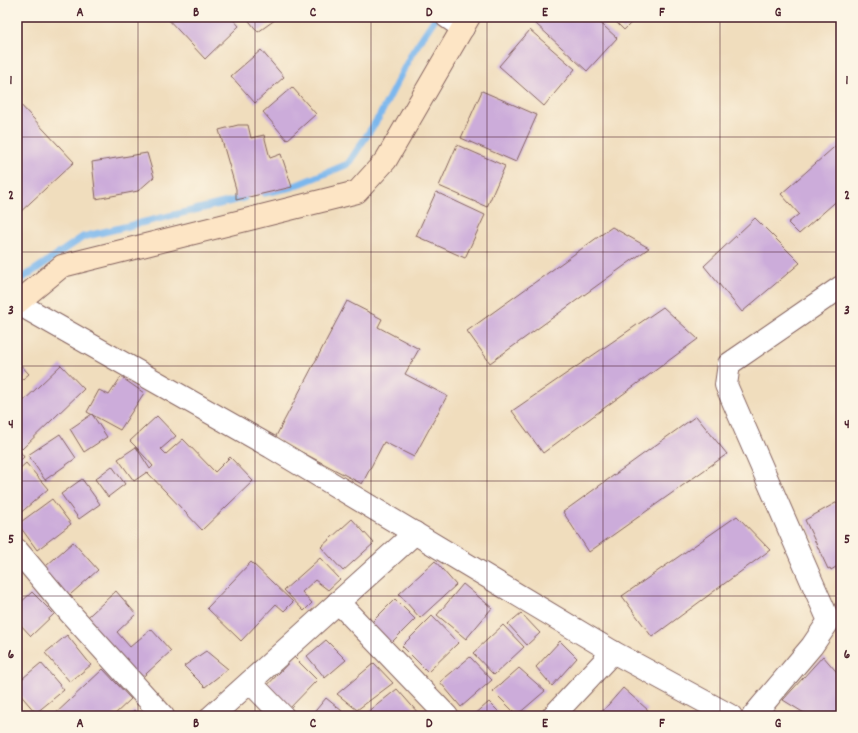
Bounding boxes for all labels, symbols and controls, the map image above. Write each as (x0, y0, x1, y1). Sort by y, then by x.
text: A (76, 4, 84, 23)
text: B (193, 4, 199, 23)
text: C (310, 4, 317, 23)
text: D (426, 4, 433, 23)
text: E (542, 4, 549, 23)
text: F (659, 4, 665, 23)
text: G (775, 4, 782, 23)
text: 1 (10, 72, 13, 91)
text: 1 (846, 72, 849, 91)
text: 2 (8, 187, 14, 206)
text: 2 (844, 187, 850, 206)
text: 3 (8, 302, 14, 321)
text: 3 (844, 302, 850, 321)
text: 4 (8, 416, 14, 435)
text: 4 (844, 416, 850, 435)
text: 5 (8, 531, 14, 550)
text: 5 (844, 531, 850, 550)
text: 6 (8, 646, 15, 665)
text: 6 (844, 646, 851, 665)
text: A (76, 715, 84, 733)
text: B (193, 715, 199, 733)
text: C (310, 715, 317, 733)
text: D (426, 715, 433, 733)
text: E (542, 715, 549, 733)
text: F (659, 715, 665, 733)
text: G (775, 715, 782, 733)

